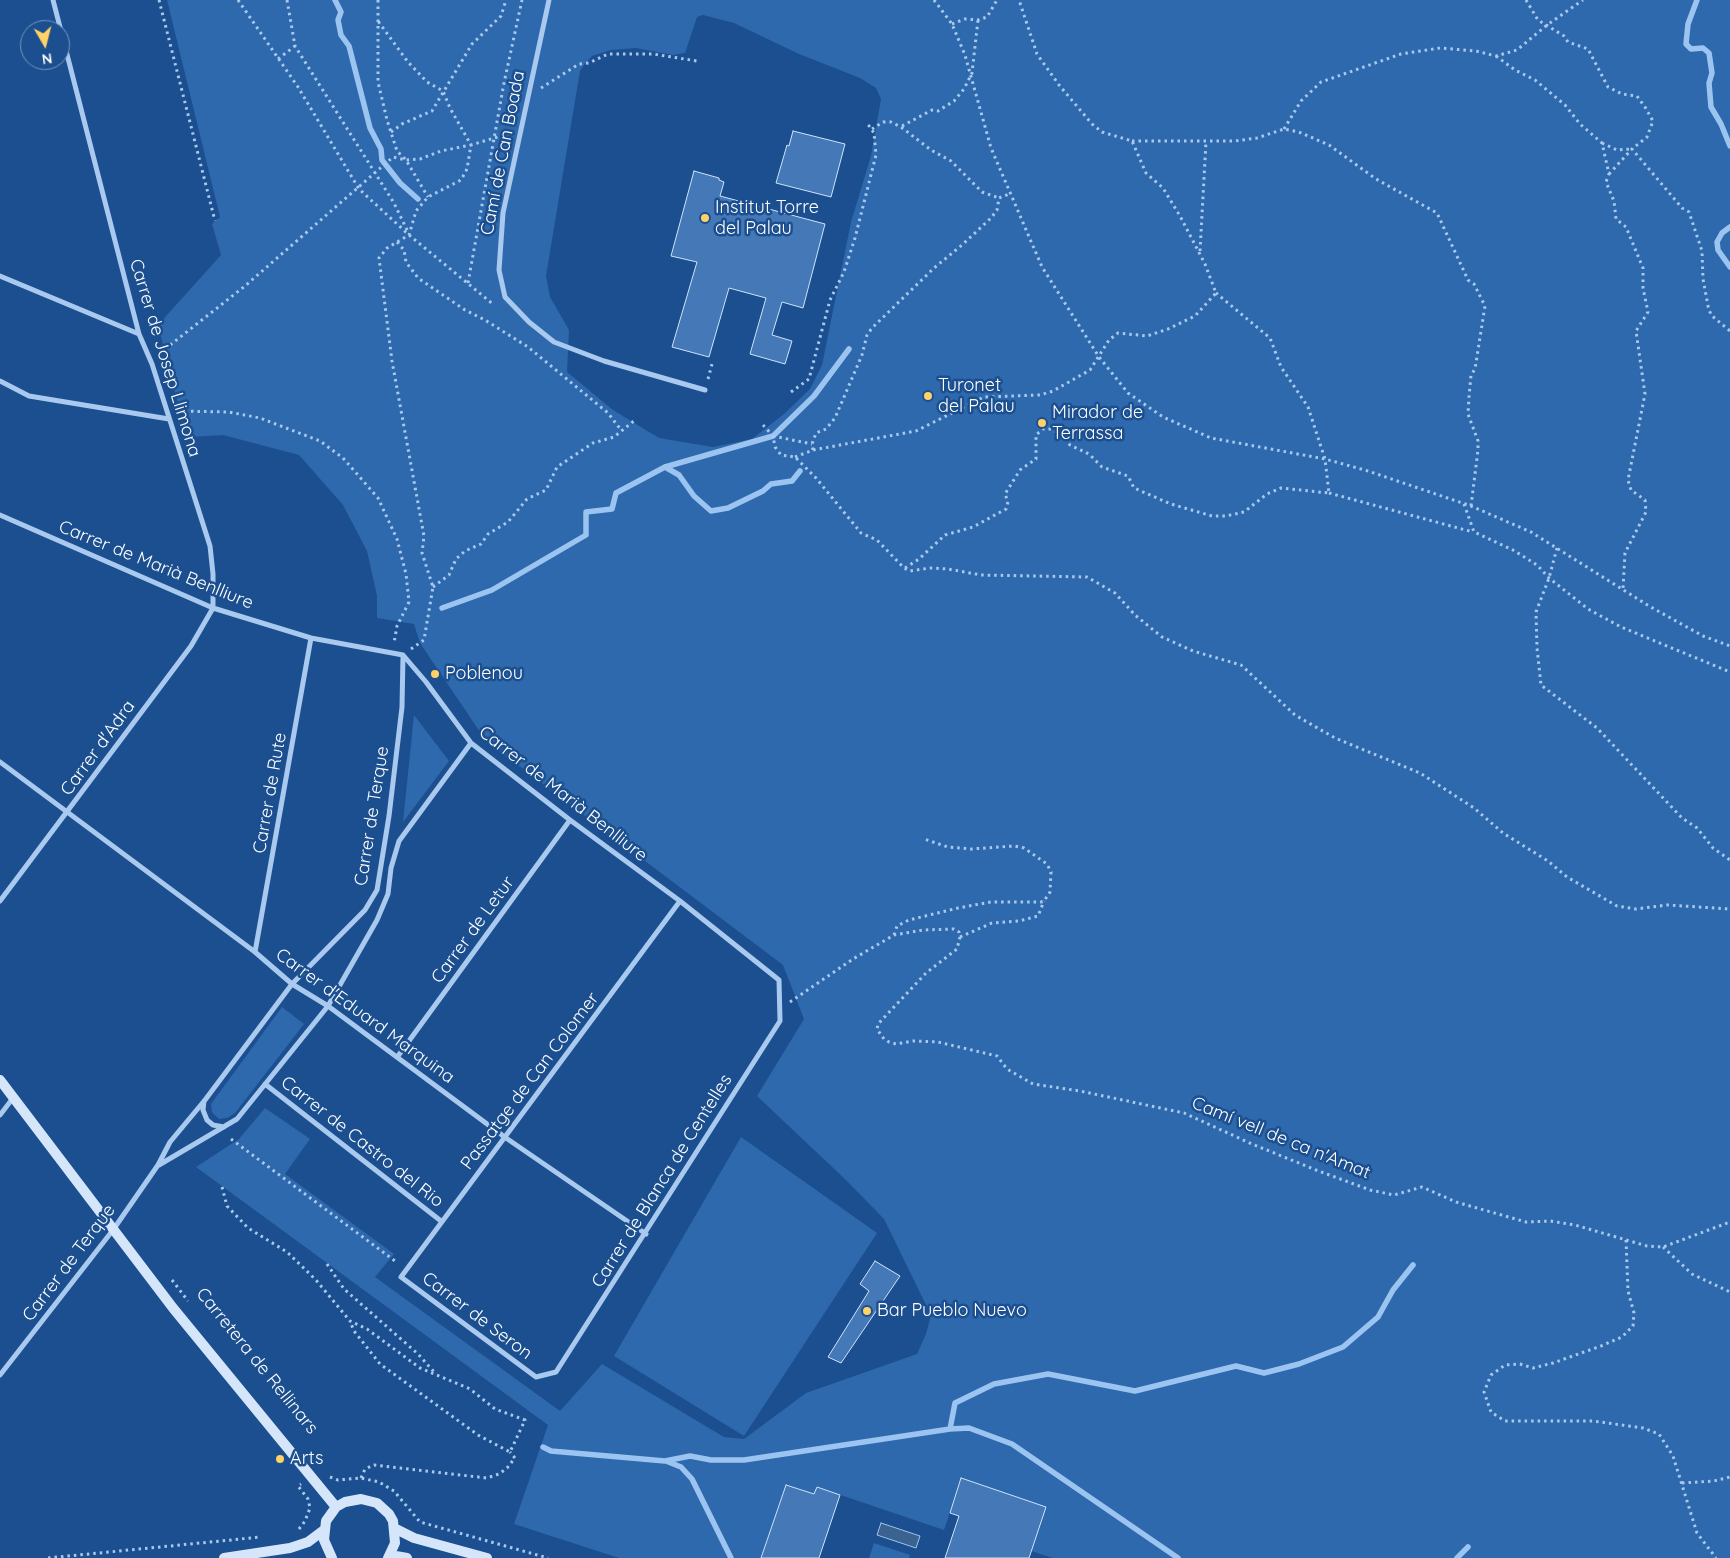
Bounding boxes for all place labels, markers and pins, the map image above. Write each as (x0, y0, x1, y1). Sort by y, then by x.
place label: Institut Torre del Palau (715, 197, 819, 240)
marker: Institut Torre del Palau (699, 212, 711, 224)
place label: Turonet del Palau (938, 375, 1015, 418)
marker: Turonet del Palau (922, 390, 934, 402)
place label: Mirador de Terrassa (1052, 402, 1143, 444)
marker: Mirador de Terrassa (1036, 417, 1048, 429)
place label: Poblenou (445, 663, 523, 685)
marker: Poblenou (429, 668, 441, 680)
place label: Bar Pueblo Nuevo (877, 1300, 1027, 1322)
marker: Bar Pueblo Nuevo (861, 1305, 873, 1317)
place label: Arts (290, 1448, 323, 1470)
marker: Arts (274, 1453, 286, 1465)

